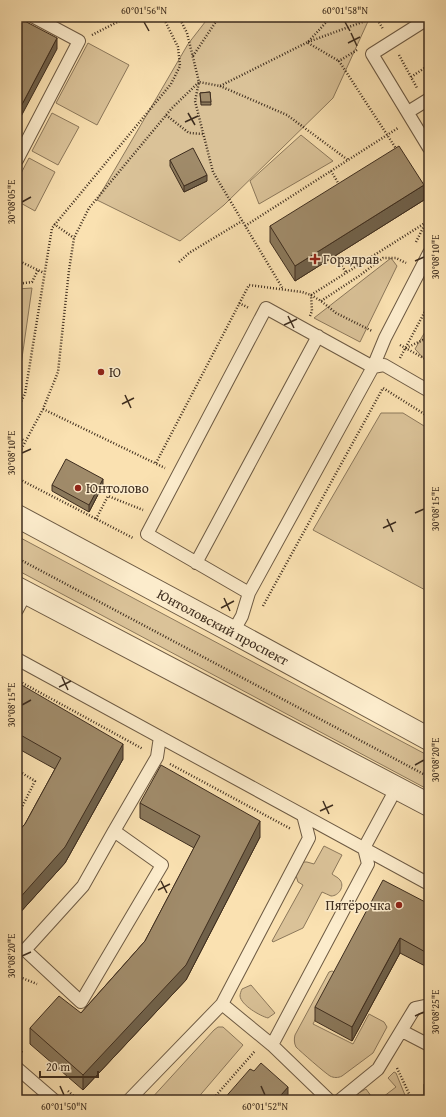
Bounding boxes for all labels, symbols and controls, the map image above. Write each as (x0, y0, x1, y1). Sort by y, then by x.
text: 60°01'56"N (121, 3, 167, 18)
text: 60°01'58"N (322, 3, 368, 18)
text: 30°08'05"E (4, 180, 19, 224)
text: 30°08'10"E (428, 235, 443, 279)
place label: Горздрав (323, 249, 379, 269)
marker: Горздрав (310, 254, 320, 264)
place label: Ю (109, 362, 121, 382)
marker: Ю (96, 367, 106, 377)
text: 30°08'10"E (4, 431, 19, 475)
place label: Юнтолово (86, 478, 149, 498)
marker: Юнтолово (73, 483, 83, 493)
text: 30°08'15"E (428, 487, 443, 531)
street label: Юнтоловский проспект (154, 584, 292, 670)
text: 30°08'15"E (4, 683, 19, 727)
text: 30°08'20"E (428, 738, 443, 782)
place label: Пятёрочка (325, 895, 391, 915)
marker: Пятёрочка (394, 900, 404, 910)
text: 30°08'20"E (4, 934, 19, 978)
text: 30°08'25"E (428, 990, 443, 1034)
scale bar (40, 1053, 98, 1079)
text: 20 m (46, 1058, 70, 1075)
text: 60°01'50"N (41, 1099, 87, 1114)
text: 60°01'52"N (242, 1099, 288, 1114)

